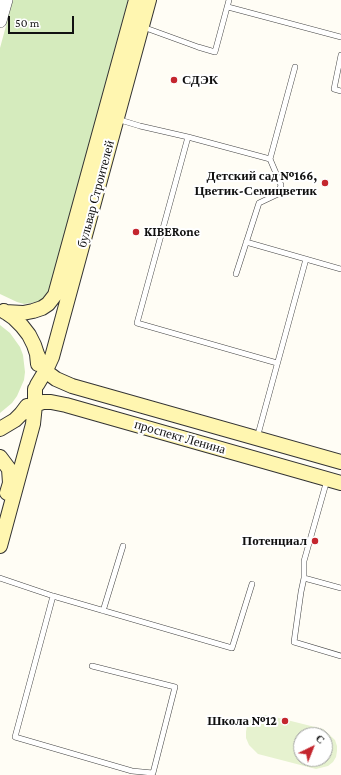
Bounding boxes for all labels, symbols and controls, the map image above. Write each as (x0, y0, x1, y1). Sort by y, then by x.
scale bar (10, 8, 76, 34)
text: 50 m (15, 16, 39, 30)
place label: СДЭК (182, 72, 218, 88)
marker: СДЭК (169, 75, 179, 85)
street label: бульвар Строителей (74, 139, 118, 249)
place label: Детский сад №166, Цветик-Семицветик (194, 168, 317, 199)
marker: Детский сад №166, Цветик-Семицветик (320, 178, 330, 188)
place label: KIBERone (144, 224, 200, 240)
marker: KIBERone (131, 227, 141, 237)
street label: проспект Ленина (133, 417, 227, 457)
place label: Потенциал (242, 533, 307, 549)
marker: Потенциал (310, 536, 320, 546)
place label: Школа №12 (207, 713, 277, 729)
marker: Школа №12 (280, 716, 290, 726)
north arrow (293, 727, 333, 767)
text: С (313, 732, 327, 746)

